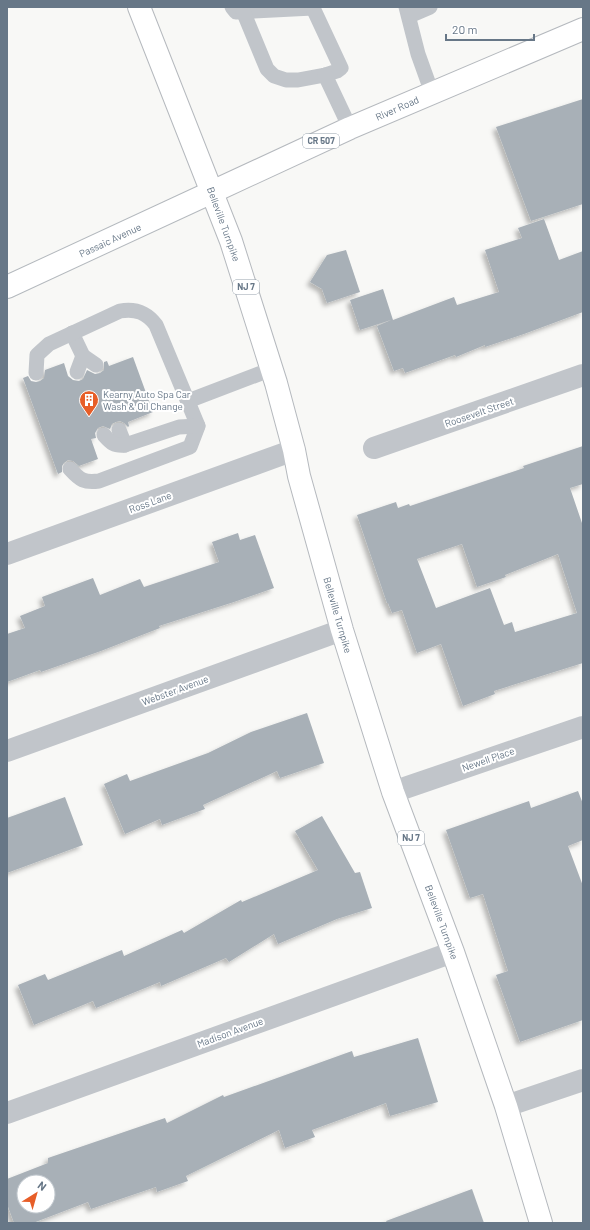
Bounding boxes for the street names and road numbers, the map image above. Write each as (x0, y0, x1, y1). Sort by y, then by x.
street label: River Road (373, 93, 421, 123)
road number: CR 507 (303, 134, 339, 148)
street label: Belleville Turnpike (205, 185, 243, 263)
street label: Passaic Avenue (77, 220, 143, 260)
road number: NJ 7 (233, 280, 259, 294)
street label: Roosevelt Street (443, 394, 515, 429)
street label: Ross Lane (127, 489, 173, 515)
street label: Belleville Turnpike (321, 576, 355, 654)
street label: Webster Avenue (140, 672, 210, 708)
street label: Newell Place (460, 744, 516, 774)
road number: NJ 7 (398, 831, 424, 845)
street label: Belleville Turnpike (423, 883, 461, 961)
street label: Madison Avenue (195, 1014, 265, 1050)

